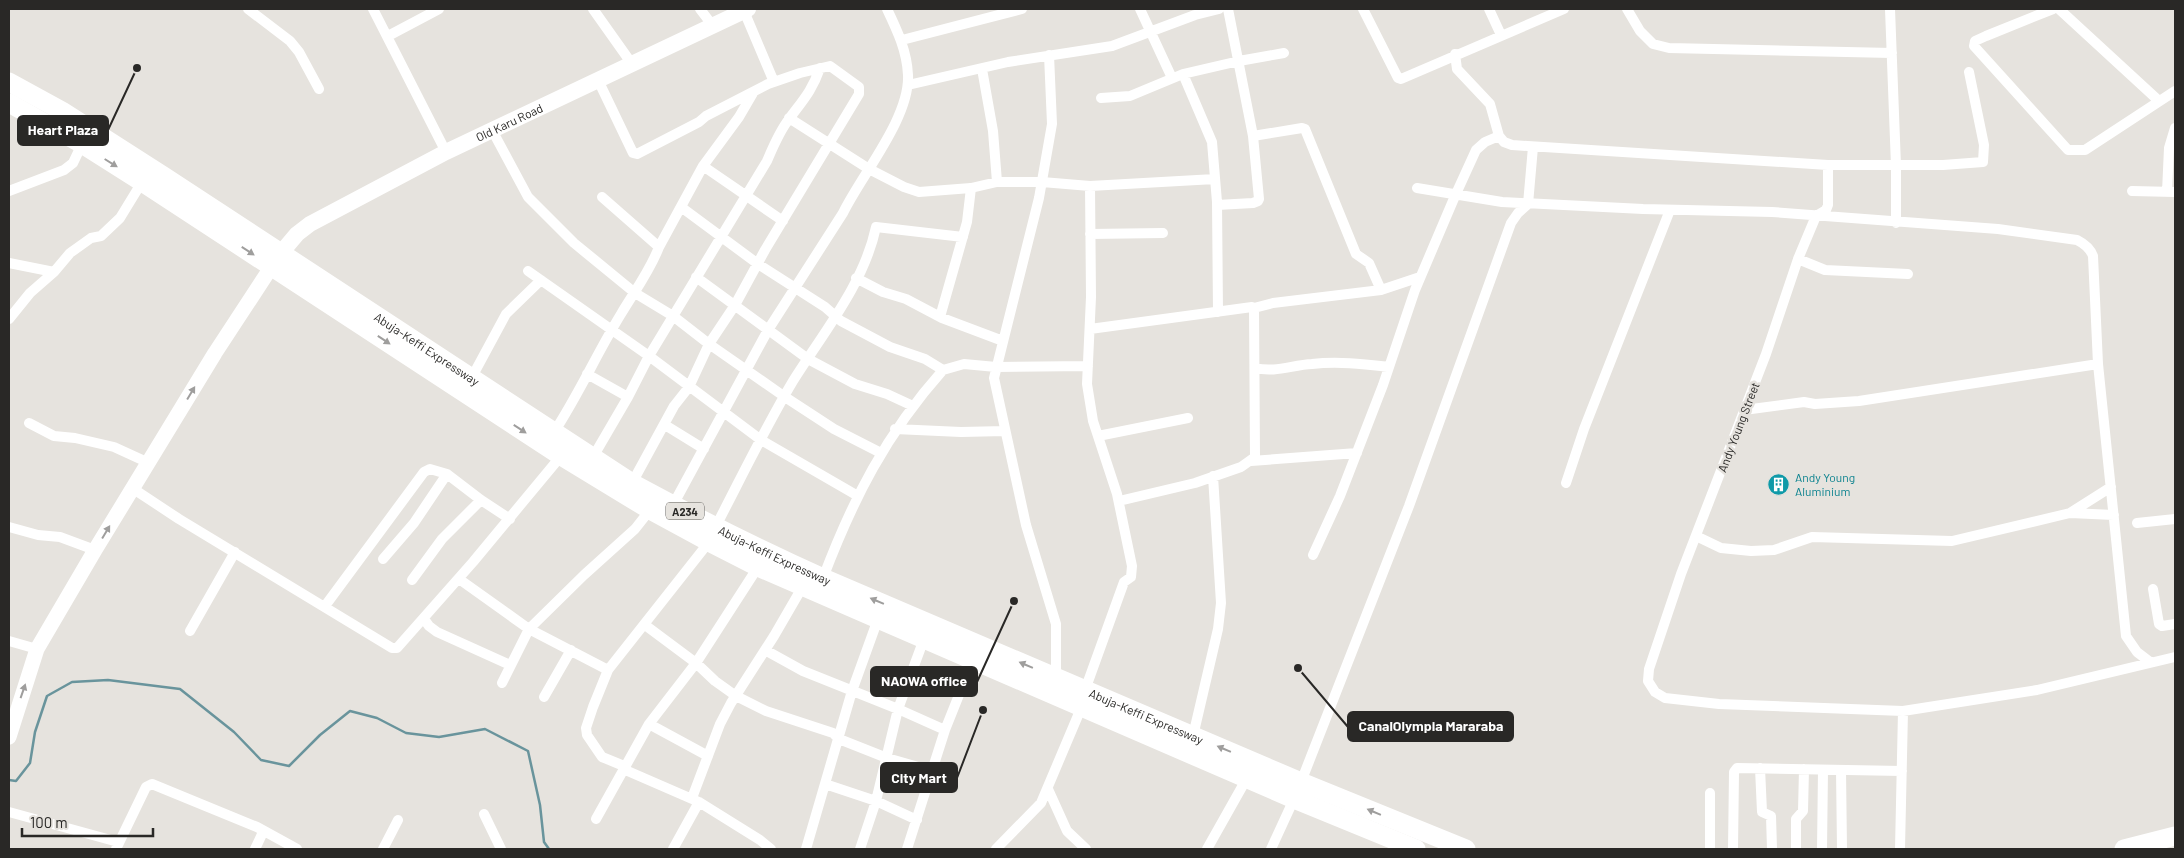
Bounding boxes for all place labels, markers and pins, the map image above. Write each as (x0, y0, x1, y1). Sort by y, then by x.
callout: Heart Plaza (18, 116, 108, 145)
place label: Andy Young Aluminium (1795, 470, 1855, 498)
building icon: Andy Young Aluminium (1767, 472, 1791, 496)
callout: NAOWA office (871, 667, 977, 696)
callout: CanalOlympia Mararaba (1348, 712, 1513, 741)
callout: City Mart (881, 763, 957, 792)

